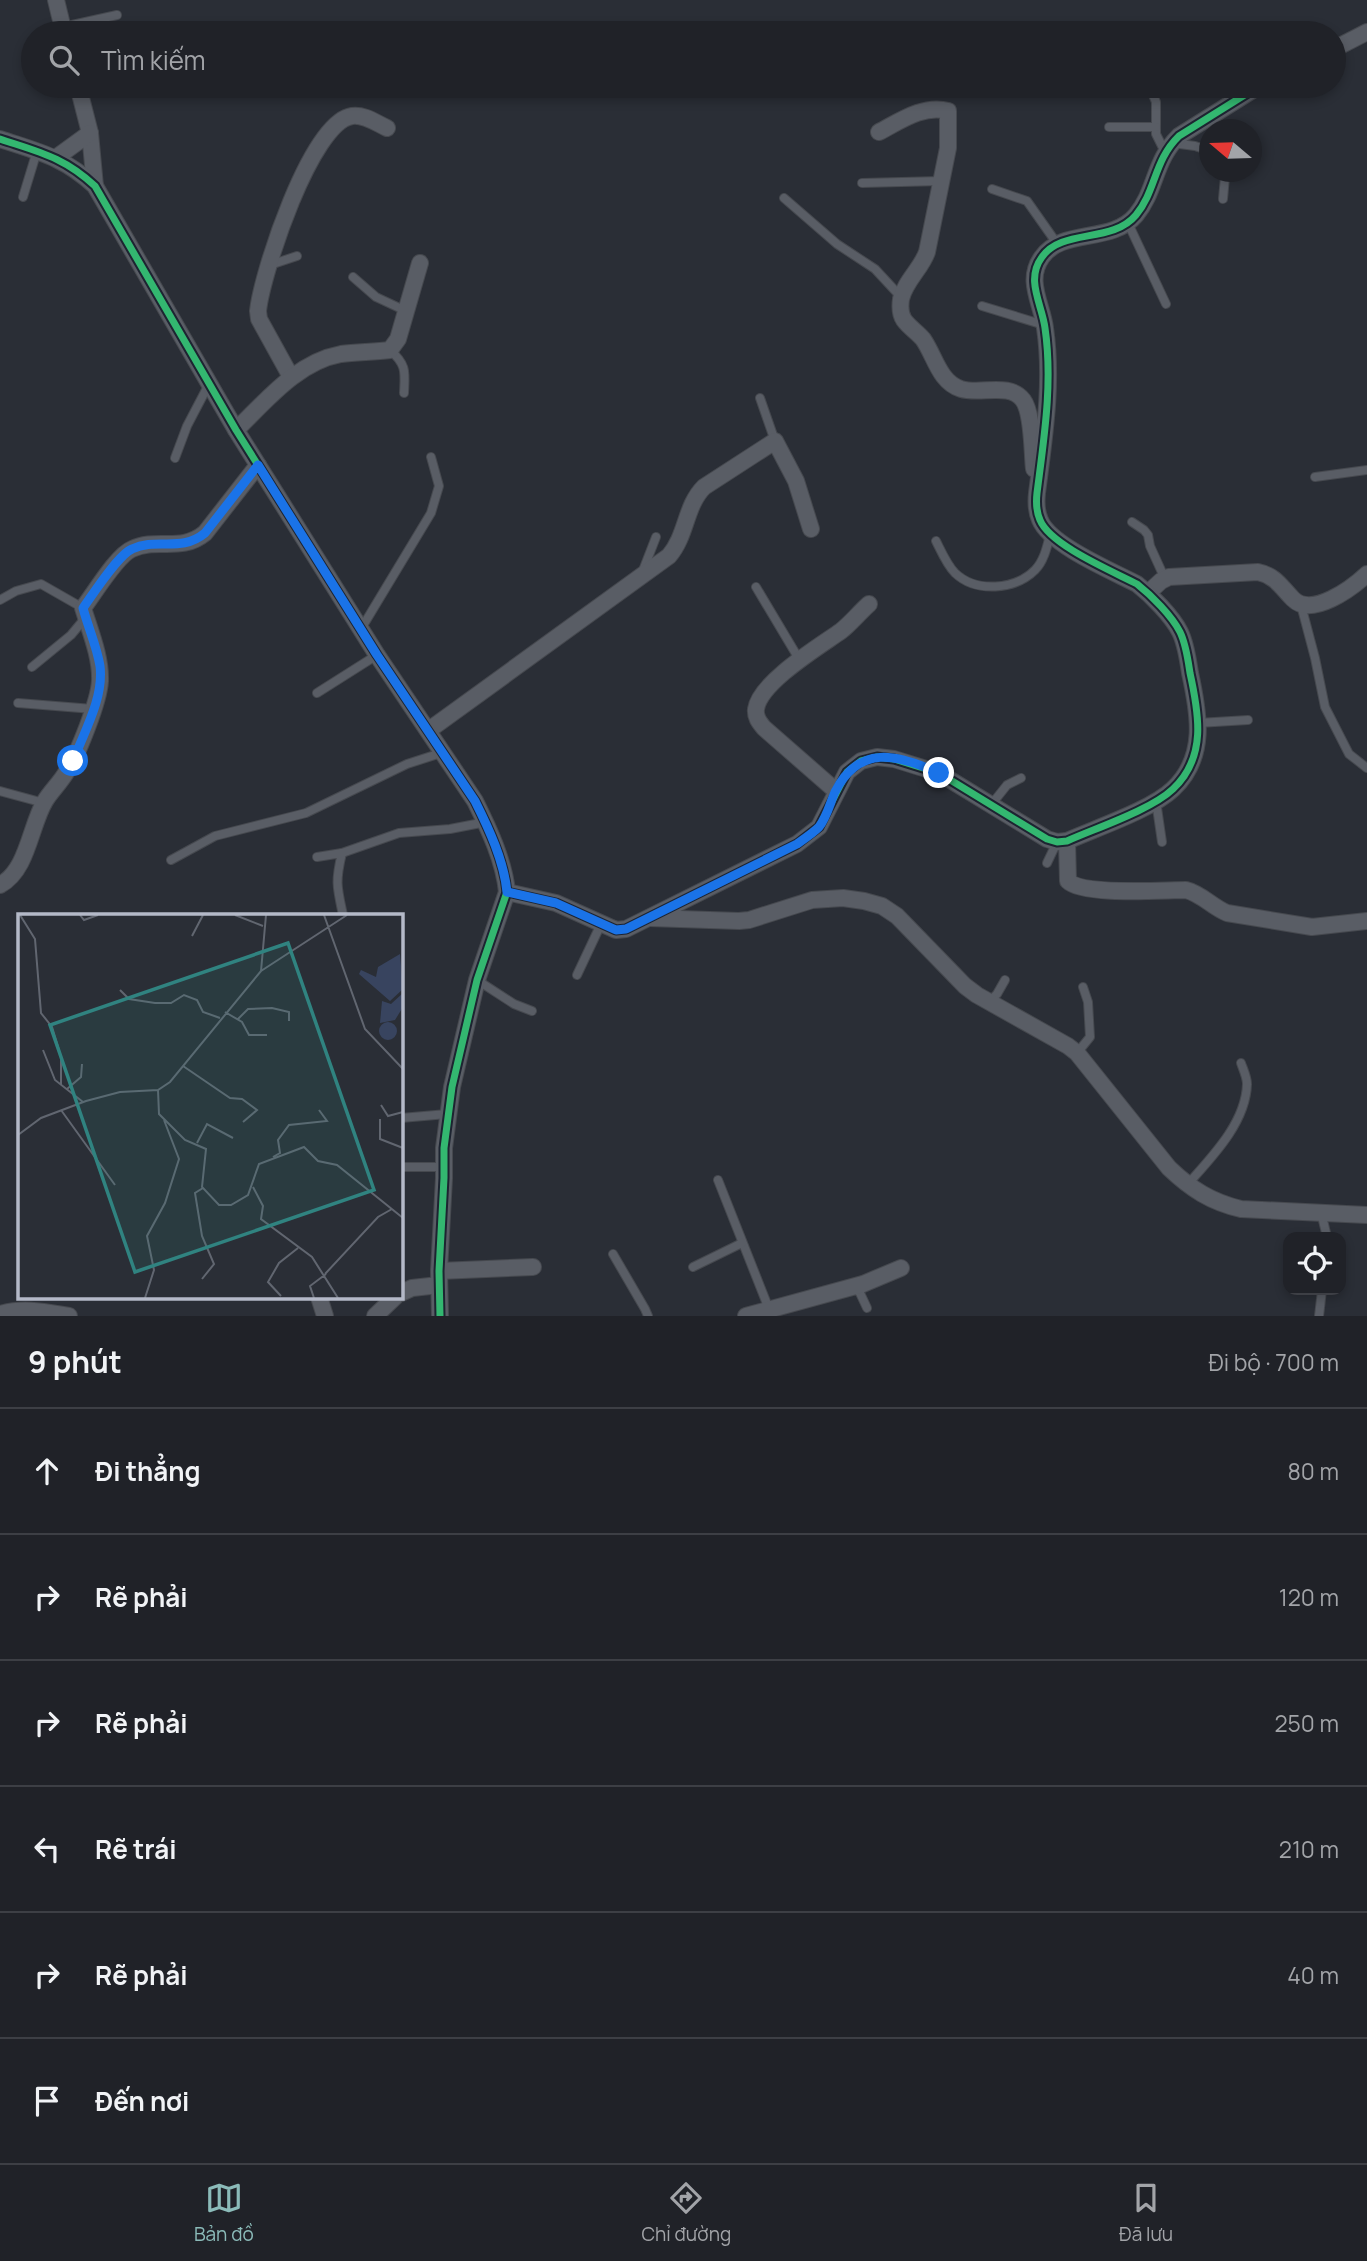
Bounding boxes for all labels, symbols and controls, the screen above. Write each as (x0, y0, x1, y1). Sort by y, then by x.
search box (21, 21, 1346, 98)
icon: search (45, 41, 83, 79)
text: Tìm kiếm (101, 42, 206, 78)
north arrow (1199, 119, 1262, 182)
route start (57, 745, 88, 776)
route end (923, 757, 954, 788)
inset map (18, 914, 402, 1298)
map controls (1283, 1232, 1346, 1295)
button: locate (1283, 1232, 1346, 1295)
text: 9 phút (28, 1341, 122, 1382)
text: Đi bộ · 700 m (1208, 1346, 1339, 1378)
icon: ahead (28, 1452, 66, 1490)
text: Đi thẳng (95, 1453, 201, 1489)
text: 80 m (1288, 1455, 1339, 1487)
icon: right (28, 1578, 66, 1616)
text: Rẽ phải (95, 1579, 188, 1615)
text: 120 m (1279, 1581, 1339, 1613)
icon: right (28, 1704, 66, 1742)
text: Rẽ phải (95, 1705, 188, 1741)
text: 250 m (1274, 1707, 1339, 1739)
icon: left (28, 1830, 66, 1868)
text: Rẽ trái (95, 1831, 177, 1867)
text: 210 m (1279, 1833, 1339, 1865)
icon: right (28, 1956, 66, 1994)
text: Rẽ phải (95, 1957, 188, 1993)
text: 40 m (1287, 1959, 1339, 1991)
icon: arrive (28, 2082, 66, 2120)
text: Đến nơi (95, 2083, 189, 2119)
tab: Bản đồ (194, 2179, 254, 2247)
tab: Chỉ đường (641, 2179, 731, 2247)
tab: Đã lưu (1119, 2179, 1173, 2247)

